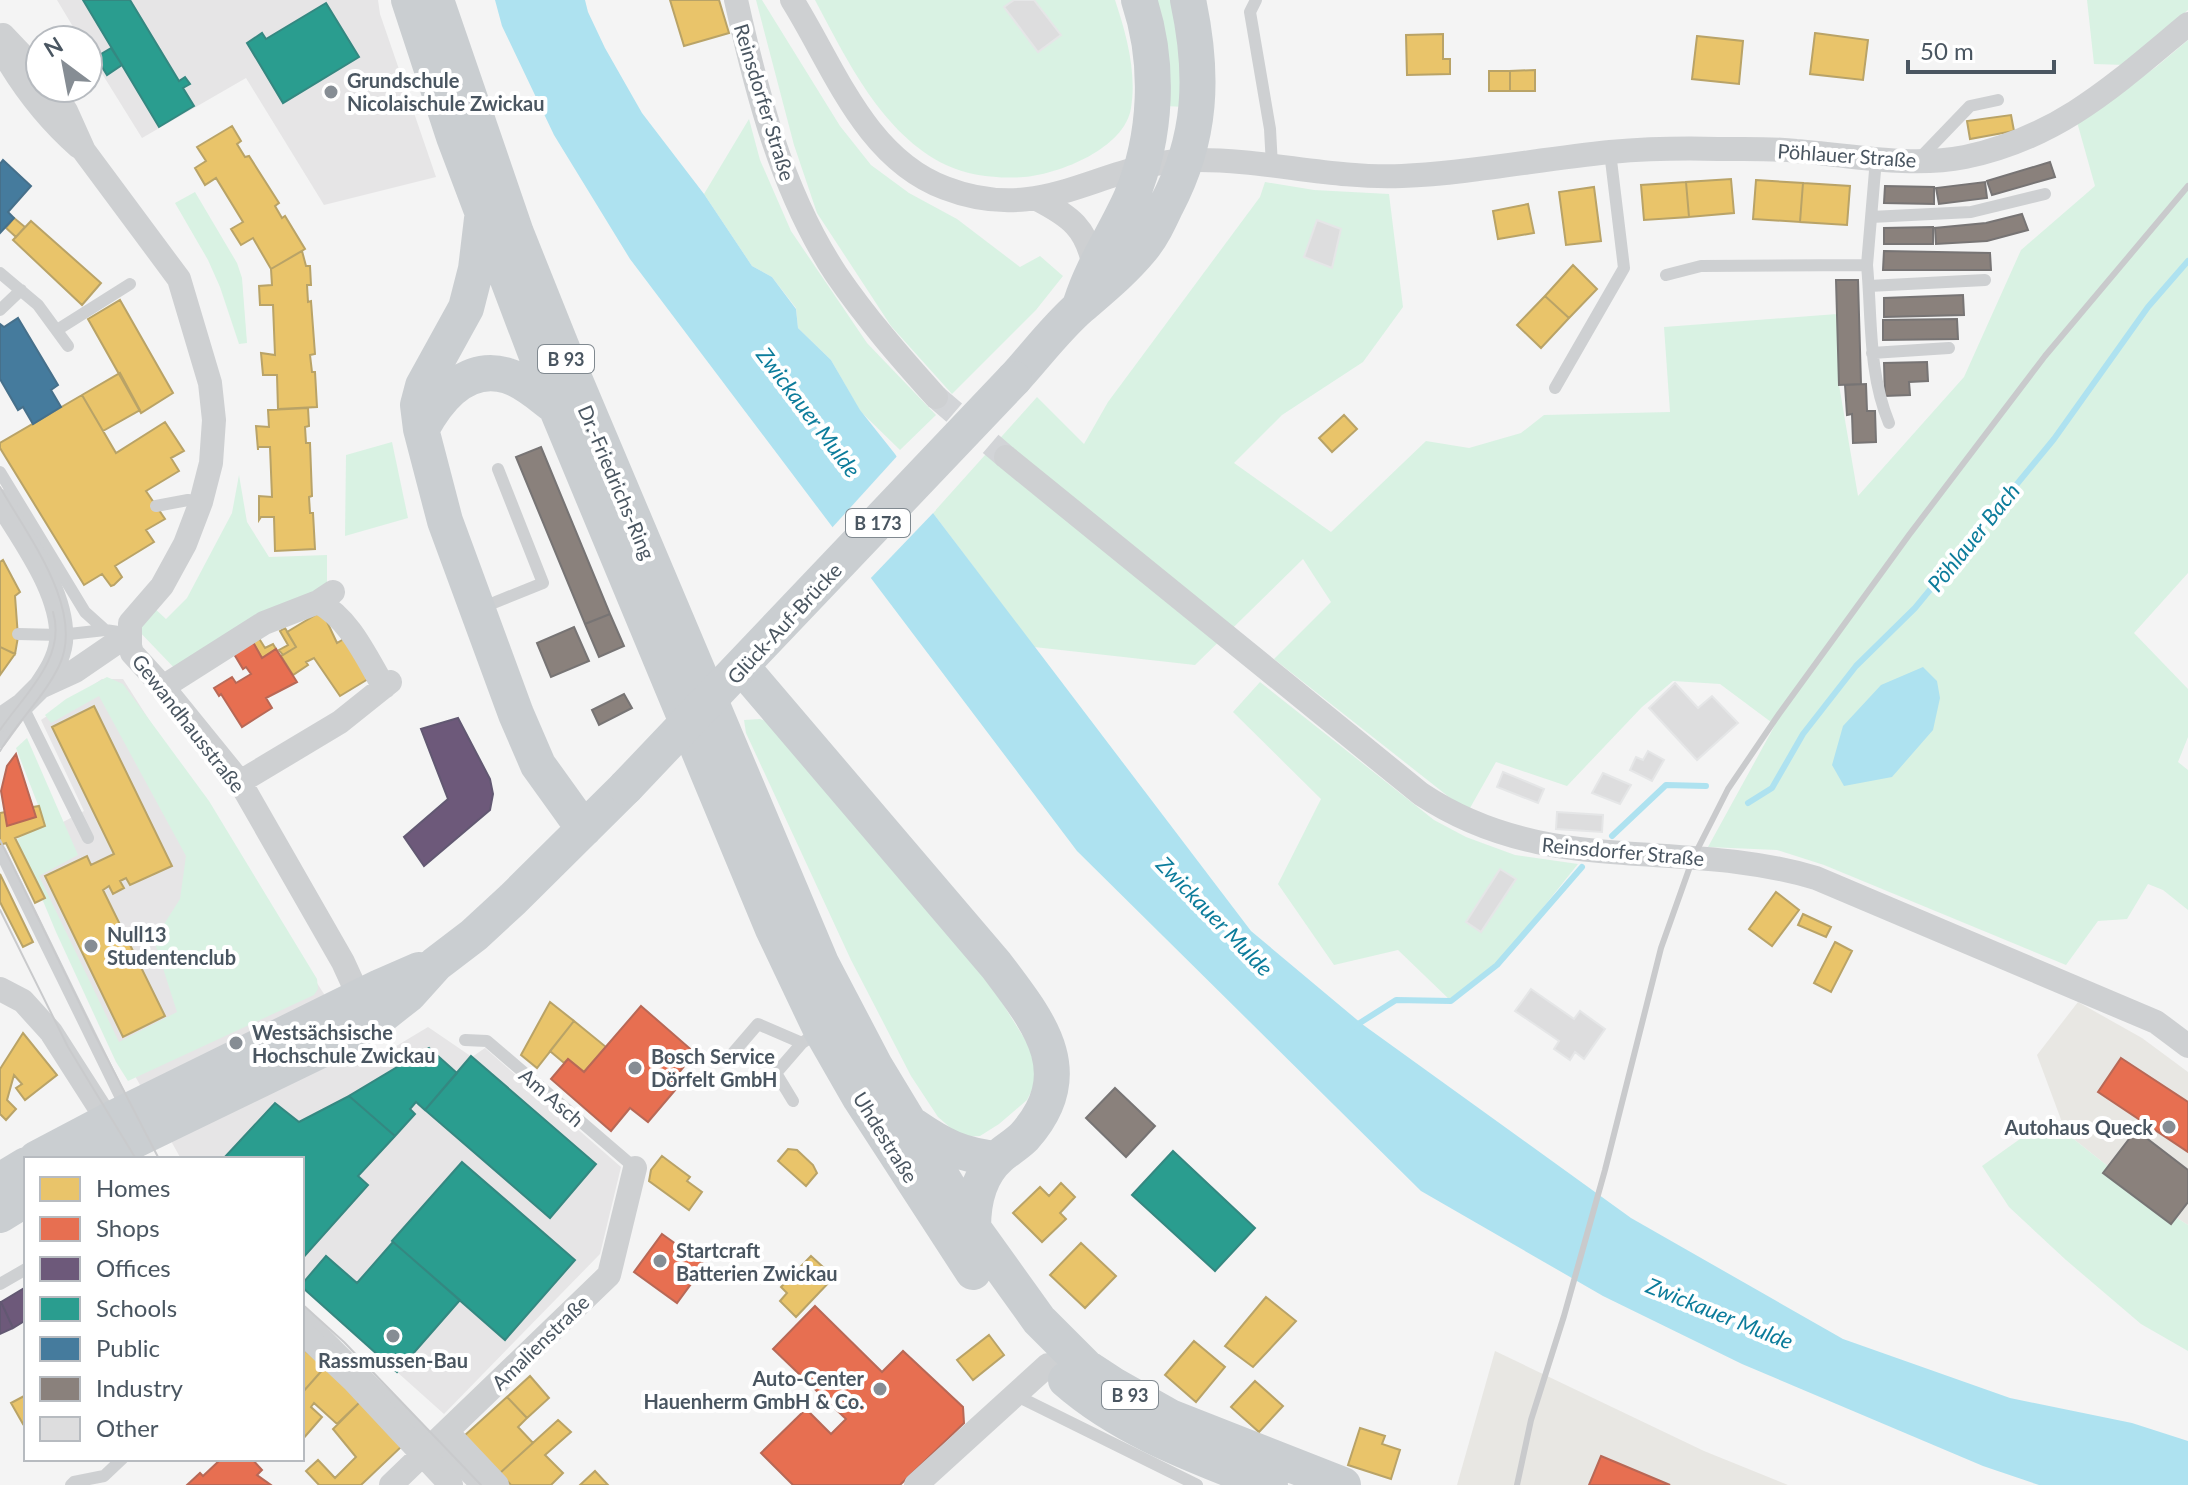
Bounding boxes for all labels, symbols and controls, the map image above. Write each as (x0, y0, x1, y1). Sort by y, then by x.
street label: Reinsdorfer Straße (730, 21, 800, 183)
north arrow (24, 24, 104, 104)
scale bar (1908, 24, 2054, 74)
text: N (39, 31, 67, 63)
text: 50 m (1920, 36, 1974, 65)
place label: Grundschule Nicolaischule Zwickau (347, 68, 545, 115)
marker: Grundschule Nicolaischule Zwickau (322, 83, 340, 101)
street label: Pöhlauer Straße (1777, 138, 1917, 172)
water label: Zwickauer Mulde (751, 341, 867, 482)
road number: B 93 (538, 345, 594, 373)
street label: Dr.-Friedrichs-Ring (574, 401, 660, 563)
water label: Pöhlauer Bach (1921, 477, 2025, 597)
road number: B 173 (846, 509, 910, 537)
street label: Glück-Auf-Brücke (722, 558, 846, 688)
street label: Gewandhausstraße (128, 649, 250, 797)
street label: Reinsdorfer Straße (1541, 832, 1705, 870)
water label: Zwickauer Mulde (1150, 850, 1279, 981)
place label: Null13 Studentenclub (107, 922, 236, 969)
marker: Null13 Studentenclub (82, 937, 100, 955)
place label: Westsächsische Hochschule Zwickau (252, 1020, 436, 1067)
marker: Westsächsische Hochschule Zwickau (227, 1034, 245, 1052)
place label: Bosch Service Dörfelt GmbH (651, 1044, 777, 1091)
marker: Bosch Service Dörfelt GmbH (626, 1059, 644, 1077)
street label: Am Asch (515, 1063, 589, 1131)
street label: Uhdestraße (849, 1087, 923, 1187)
place label: Autohaus Queck (2004, 1115, 2153, 1139)
marker: Autohaus Queck (2160, 1118, 2178, 1136)
legend (24, 1157, 304, 1461)
text: Homes (96, 1173, 170, 1202)
text: Shops (96, 1213, 160, 1242)
place label: Startcraft Batterien Zwickau (676, 1238, 838, 1285)
marker: Startcraft Batterien Zwickau (651, 1252, 669, 1270)
text: Offices (96, 1253, 171, 1282)
water label: Zwickauer Mulde (1642, 1271, 1797, 1355)
street label: Amalienstraße (486, 1290, 594, 1394)
text: Schools (96, 1293, 177, 1322)
marker: Rassmussen-Bau (384, 1327, 402, 1345)
text: Public (96, 1333, 160, 1362)
place label: Rassmussen-Bau (318, 1348, 468, 1372)
place label: Auto-Center Hauenherm GmbH & Co. (643, 1366, 865, 1413)
text: Industry (96, 1373, 183, 1402)
marker: Auto-Center Hauenherm GmbH & Co. (871, 1380, 889, 1398)
road number: B 93 (1102, 1381, 1158, 1409)
text: Other (96, 1413, 159, 1442)

